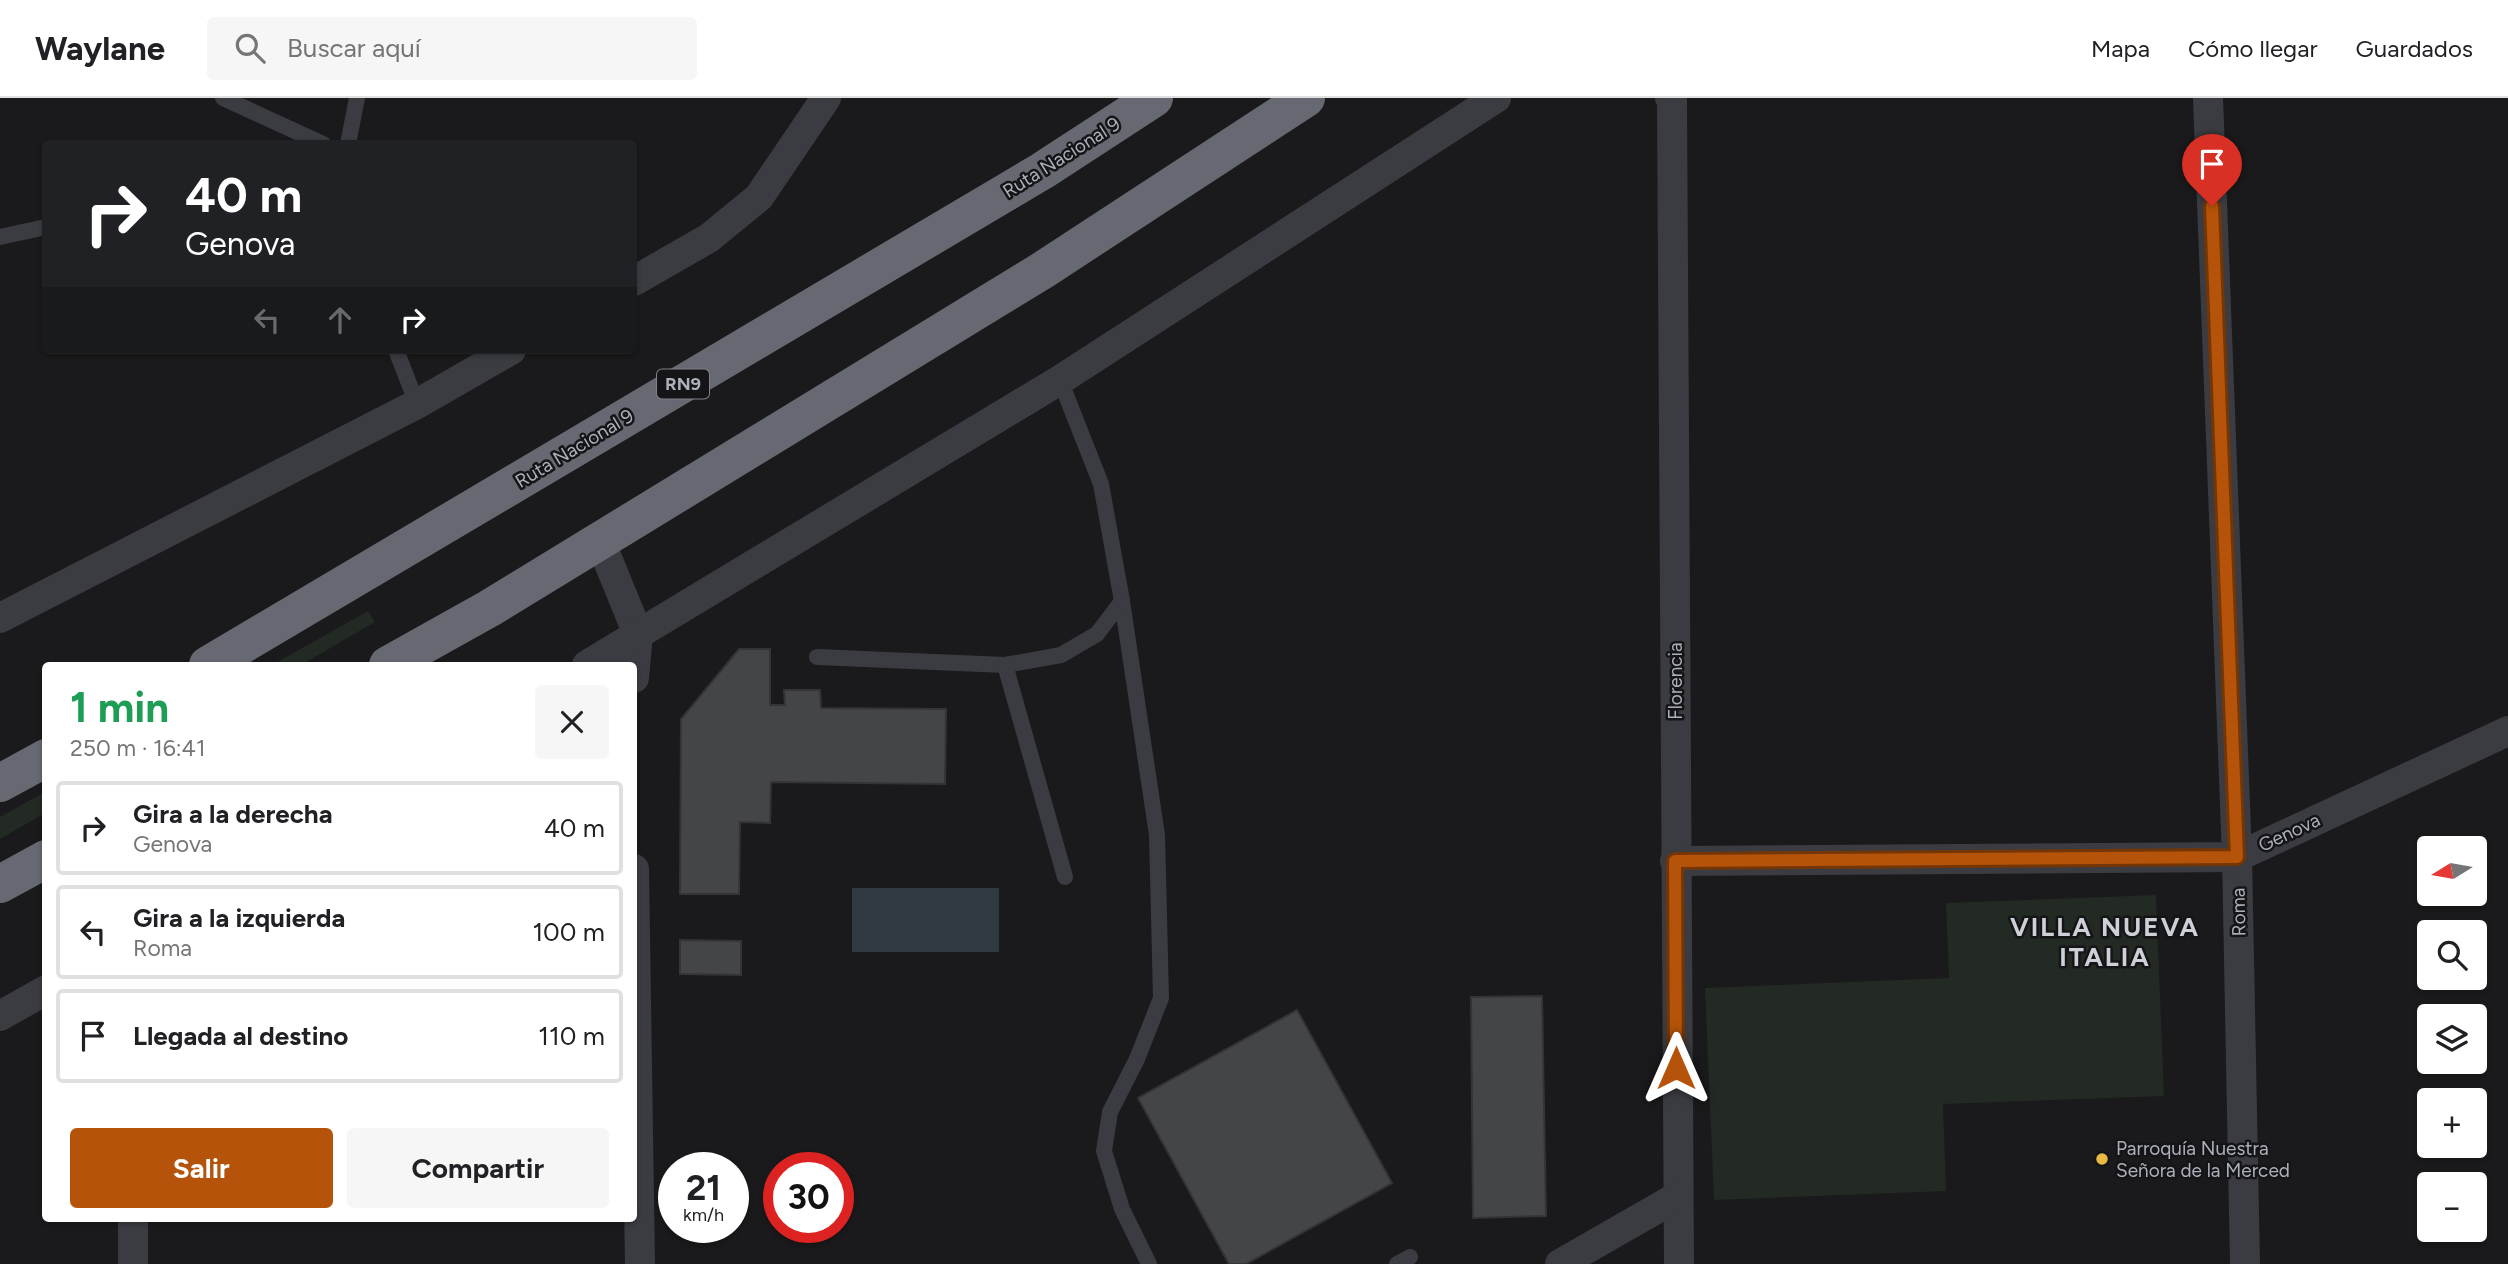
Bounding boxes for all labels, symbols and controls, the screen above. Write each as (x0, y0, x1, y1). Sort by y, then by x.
search box (207, 17, 697, 80)
text: Waylane (35, 29, 165, 68)
icon: search (231, 29, 269, 67)
text: Buscar aquí (287, 32, 421, 64)
text: Mapa (2091, 34, 2150, 63)
text: Cómo llegar (2188, 34, 2318, 63)
text: Guardados (2356, 34, 2473, 63)
street label: Ruta Nacional 9 (998, 112, 1124, 203)
pin (2182, 134, 2242, 206)
icon: arrive (2193, 145, 2231, 183)
text: 40 m (185, 165, 302, 224)
icon: right (70, 168, 161, 259)
text: Genova (185, 225, 295, 263)
icon: left (248, 301, 286, 339)
icon: ahead (321, 301, 359, 339)
icon: right (394, 301, 432, 339)
road number: RN9 (657, 370, 709, 398)
street label: Ruta Nacional 9 (511, 404, 638, 493)
street label: Florencia (1664, 642, 1687, 720)
text: 1 min (70, 682, 169, 733)
button: close (535, 685, 609, 759)
text: 250 m · 16:41 (70, 734, 205, 762)
text: Gira a la derecha (133, 798, 333, 830)
street label: Genova (2255, 808, 2324, 857)
icon: right (74, 809, 112, 847)
text: 40 m (544, 812, 605, 844)
text: Genova (133, 830, 212, 858)
north arrow (2417, 836, 2487, 906)
map controls (2417, 836, 2487, 1242)
street label: Roma (2227, 887, 2250, 937)
text: Gira a la izquierda (133, 902, 345, 934)
district label: VILLA NUEVA ITALIA (2010, 911, 2200, 973)
icon: left (74, 913, 112, 951)
text: 100 m (532, 916, 605, 948)
button: search (2417, 920, 2487, 990)
text: Roma (133, 934, 192, 962)
button: layers (2417, 1004, 2487, 1074)
icon: arrive (74, 1017, 112, 1055)
text: Llegada al destino (133, 1020, 348, 1052)
text: 110 m (538, 1020, 605, 1052)
position arrow (1639, 1031, 1713, 1105)
button: + (2417, 1088, 2487, 1158)
button: Salir (70, 1128, 333, 1208)
button: Compartir (347, 1128, 609, 1208)
place label: Parroquía Nuestra Señora de la Merced (2116, 1137, 2290, 1182)
marker: Parroquía Nuestra Señora de la Merced (2094, 1151, 2110, 1167)
speed limit sign: 30 (763, 1152, 854, 1243)
text: 21 (686, 1167, 721, 1209)
button: − (2417, 1172, 2487, 1242)
text: km/h (683, 1204, 724, 1226)

